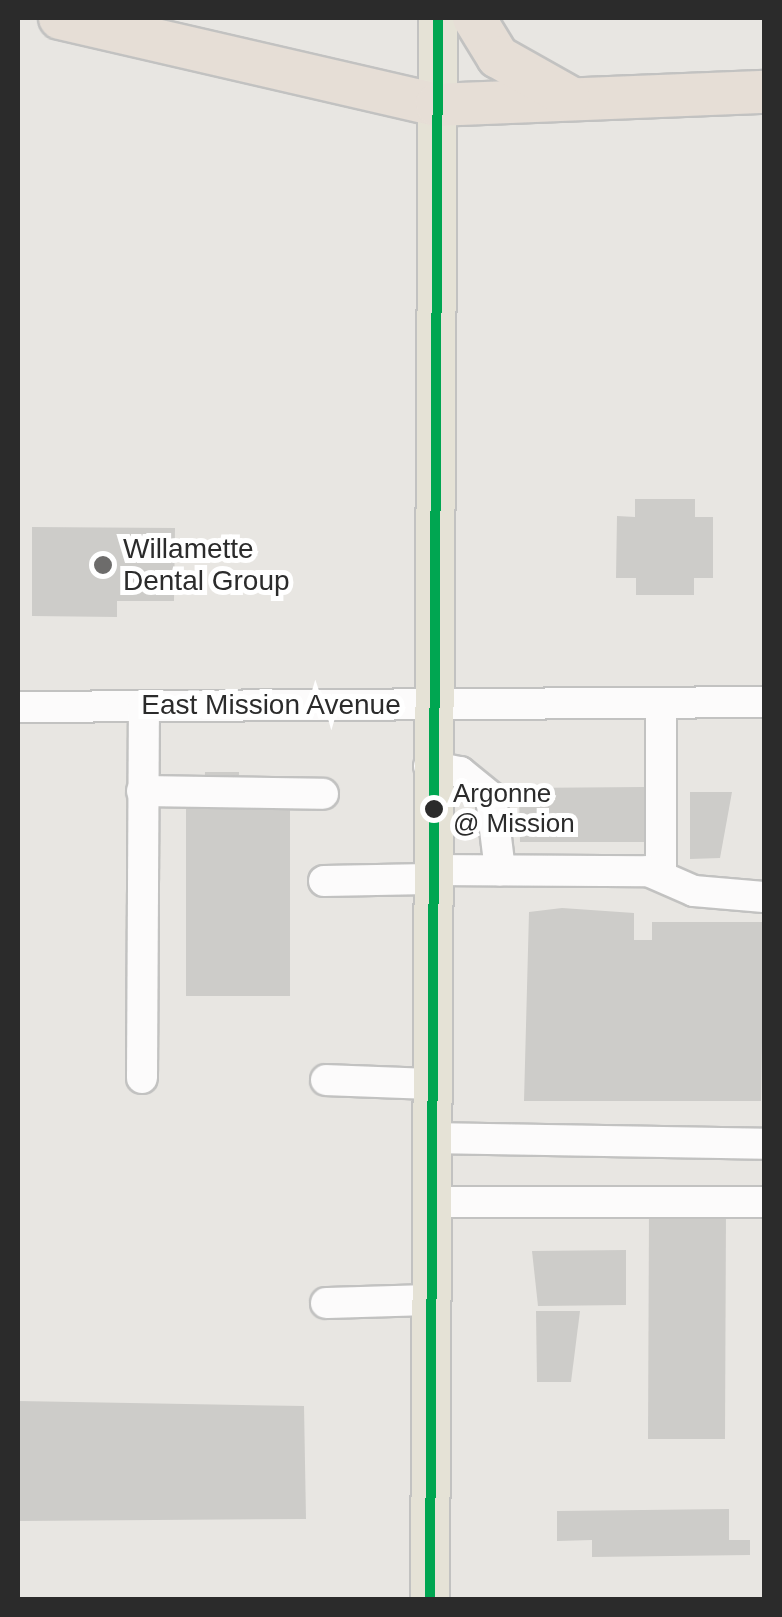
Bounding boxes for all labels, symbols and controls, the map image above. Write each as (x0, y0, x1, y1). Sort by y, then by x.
place label: Willamette Dental Group (123, 532, 290, 598)
marker: Willamette Dental Group (92, 554, 114, 576)
street label: East Mission Avenue (141, 688, 401, 722)
place label: Argonne @ Mission (453, 778, 575, 840)
marker: Argonne @ Mission (424, 799, 444, 819)

